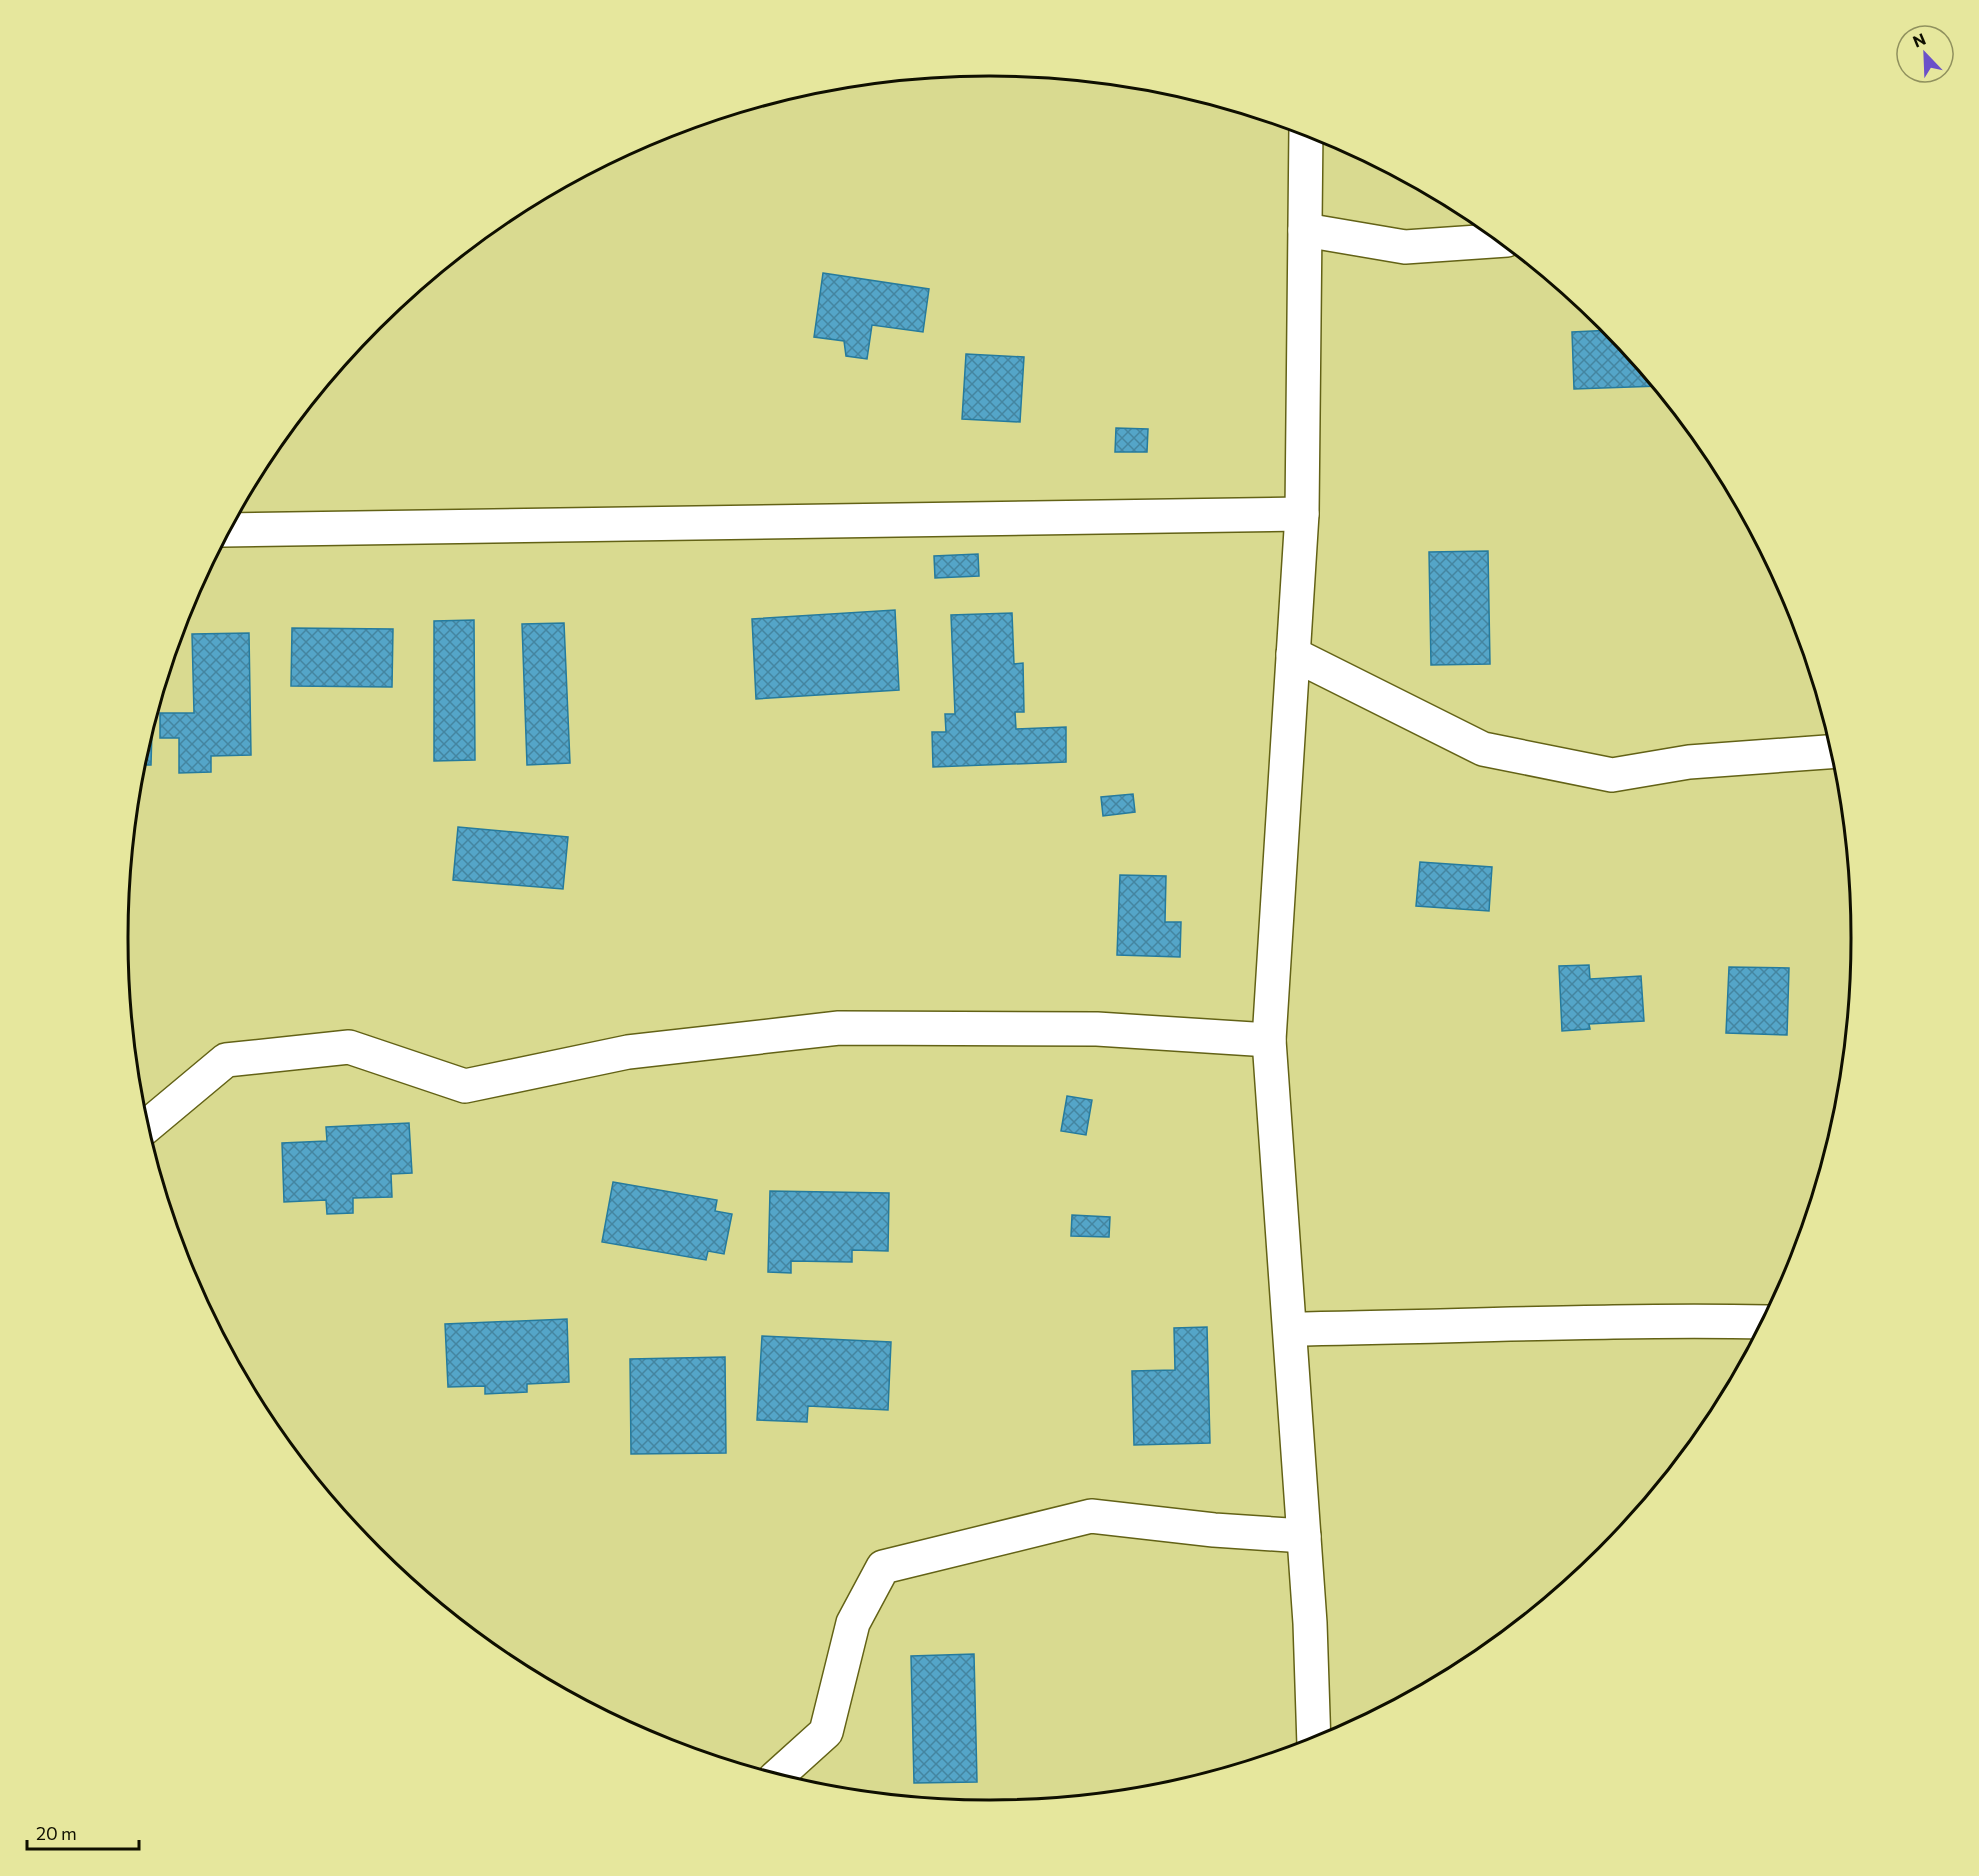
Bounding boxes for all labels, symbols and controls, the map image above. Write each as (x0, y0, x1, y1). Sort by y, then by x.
north arrow (1895, 24, 1955, 84)
text: N (1910, 29, 1928, 51)
scale bar (27, 1813, 140, 1851)
text: 20 m (36, 1822, 77, 1844)

